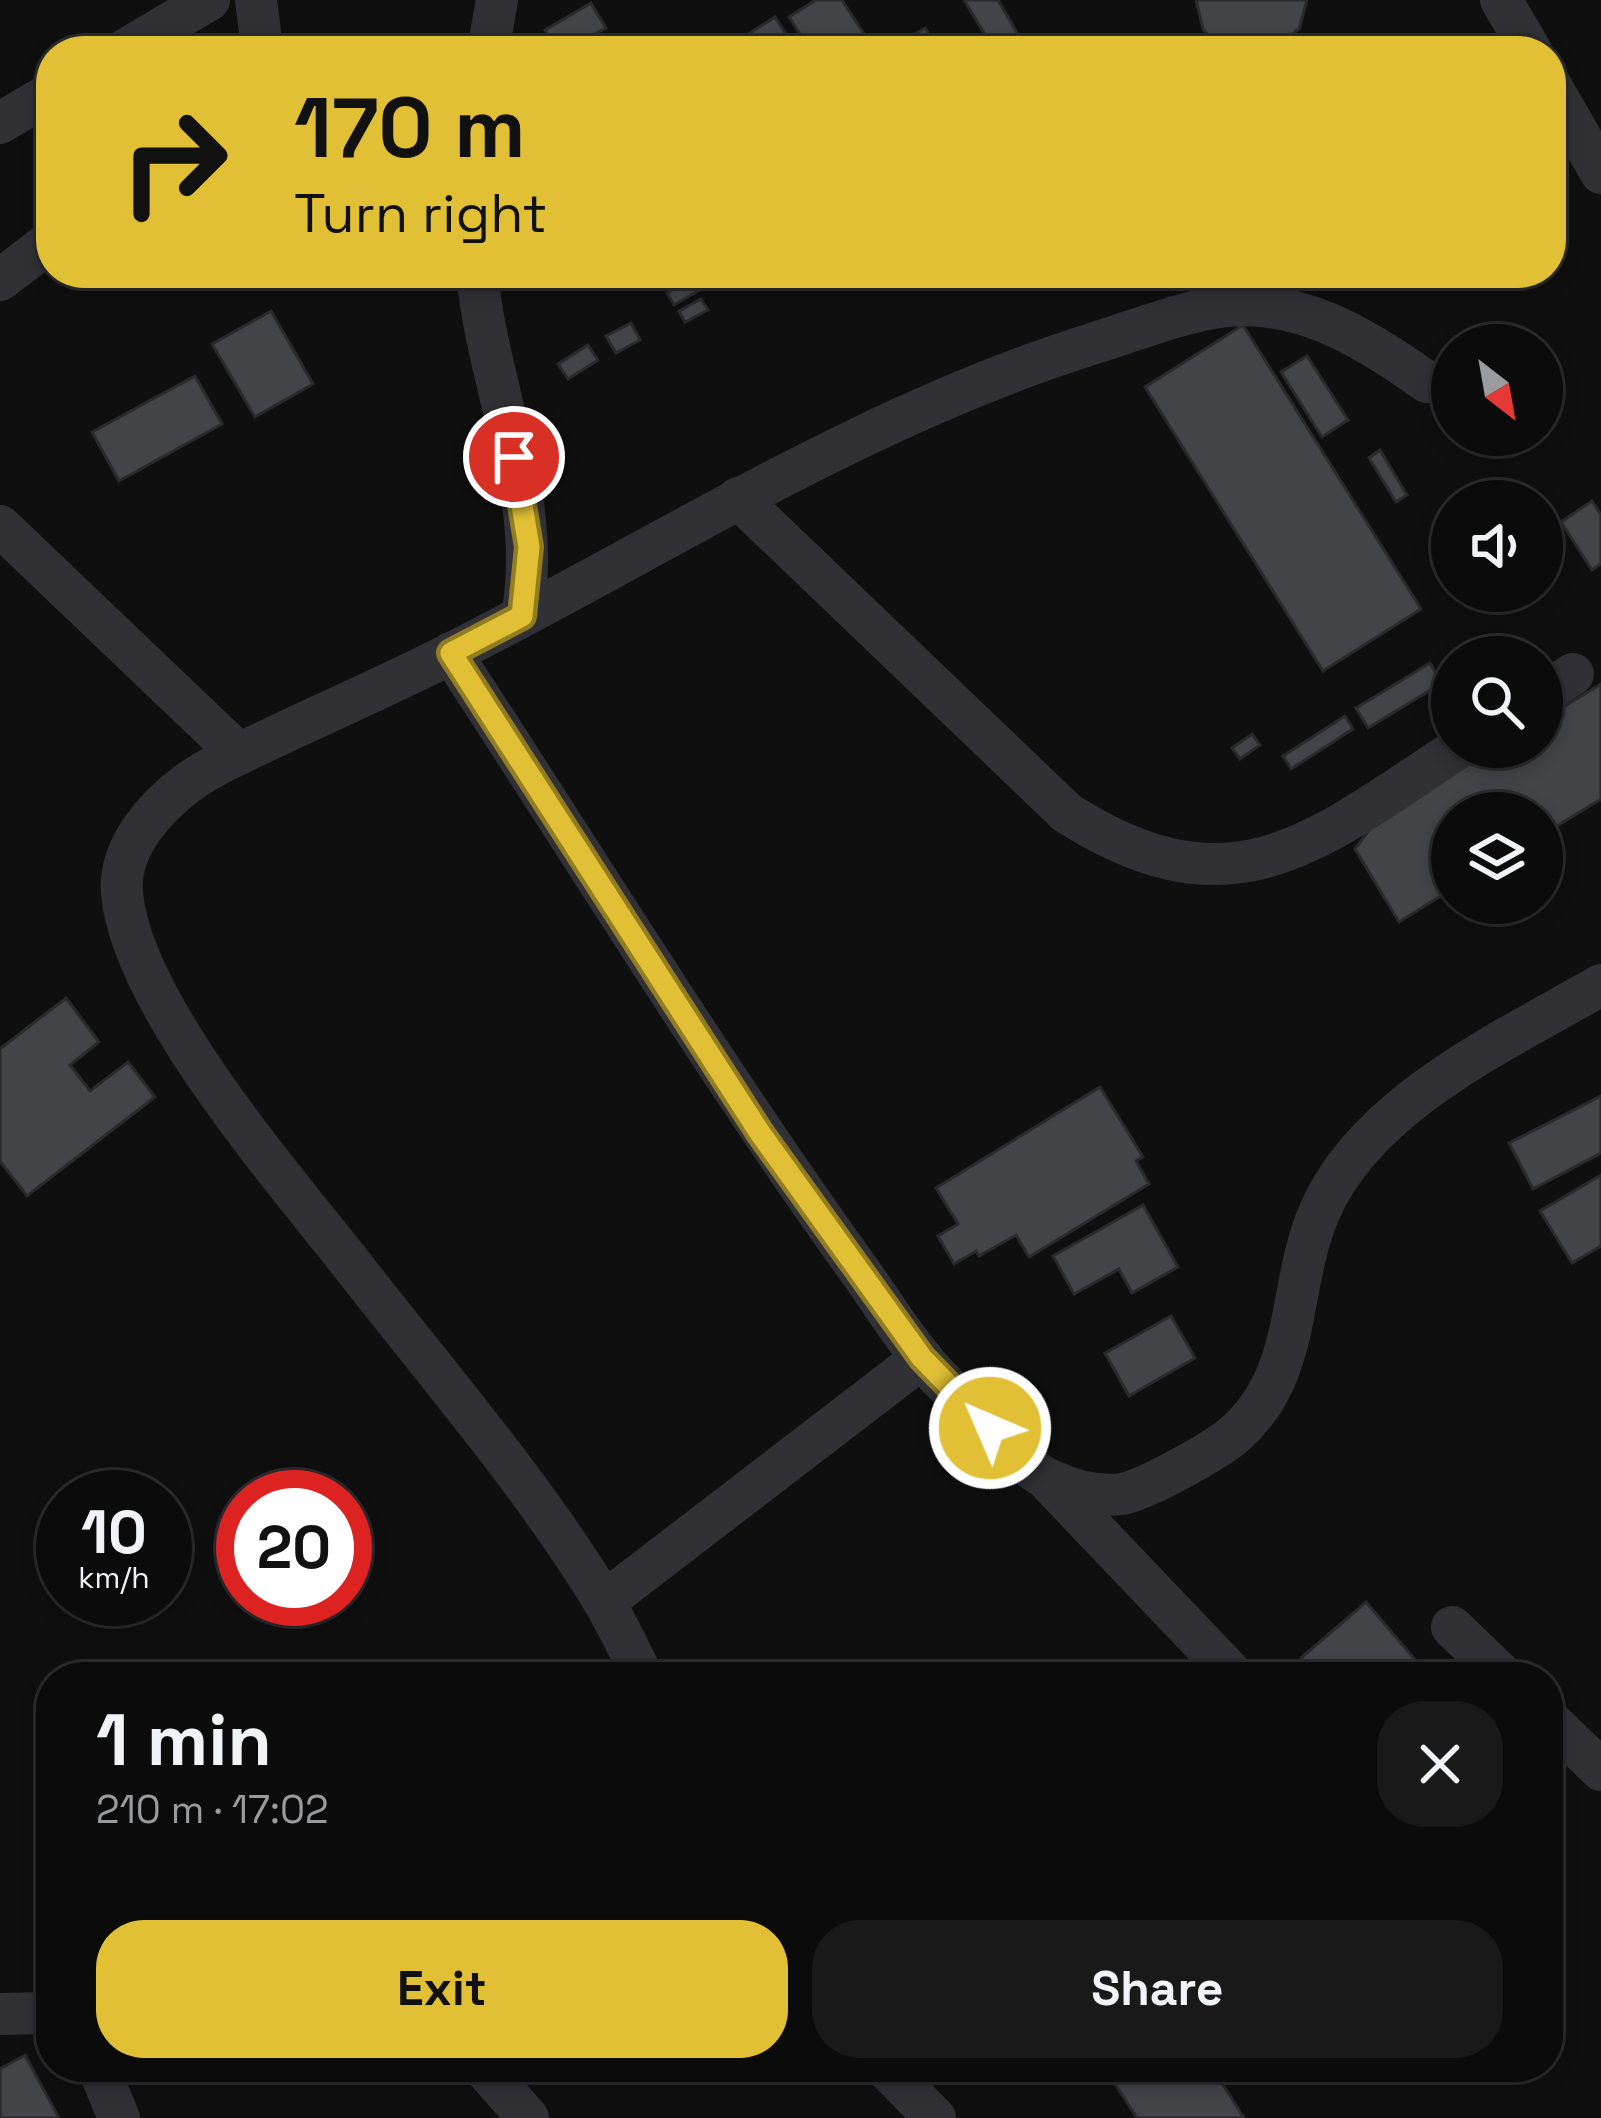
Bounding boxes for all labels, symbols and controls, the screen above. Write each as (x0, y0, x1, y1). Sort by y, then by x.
text: 170 m (294, 74, 526, 182)
icon: right (96, 84, 252, 240)
text: Turn right (294, 179, 547, 248)
north arrow (1431, 324, 1563, 456)
map controls (1431, 324, 1563, 924)
pin (463, 406, 565, 508)
icon: arrive (481, 424, 547, 490)
button: sound (1431, 480, 1563, 612)
button: search (1431, 636, 1563, 768)
button: layers (1431, 792, 1563, 924)
position arrow (927, 1365, 1053, 1491)
speed limit sign: 20 (216, 1470, 372, 1626)
text: 10 (81, 1494, 147, 1571)
text: km/h (78, 1558, 150, 1597)
text: 1 min (96, 1694, 272, 1786)
button: close (1377, 1701, 1503, 1827)
text: 210 m · 17:02 (96, 1785, 328, 1834)
button: Exit (96, 1920, 788, 2058)
button: Share (812, 1920, 1503, 2058)

